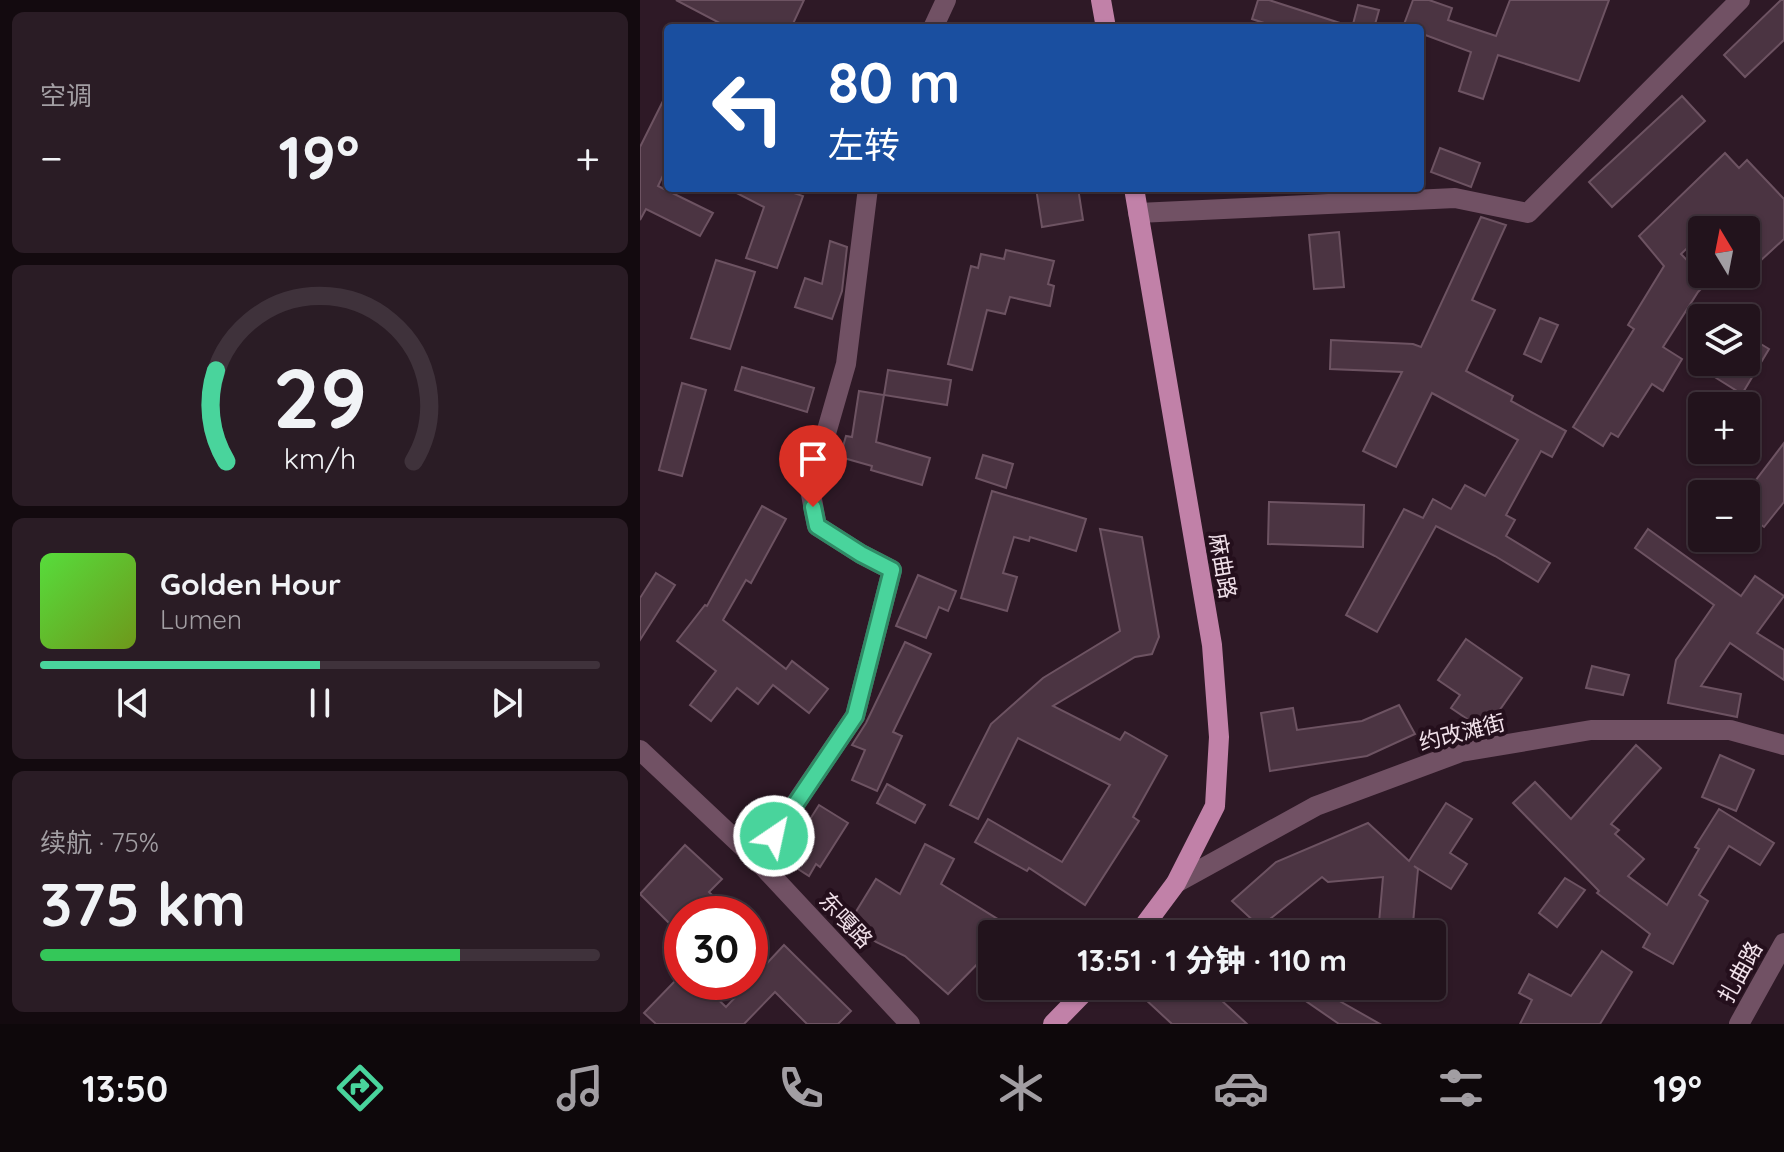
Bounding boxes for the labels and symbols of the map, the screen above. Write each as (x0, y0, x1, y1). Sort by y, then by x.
north arrow (1688, 216, 1760, 288)
pin (779, 425, 847, 507)
street label: 麻曲路 (1203, 531, 1243, 601)
street label: 约改滩街 (1416, 708, 1508, 756)
position arrow (732, 794, 816, 878)
street label: 东嘎路 (813, 886, 879, 954)
speed limit sign: 30 (664, 896, 768, 1000)
street label: 扎曲路 (1712, 936, 1768, 1008)

